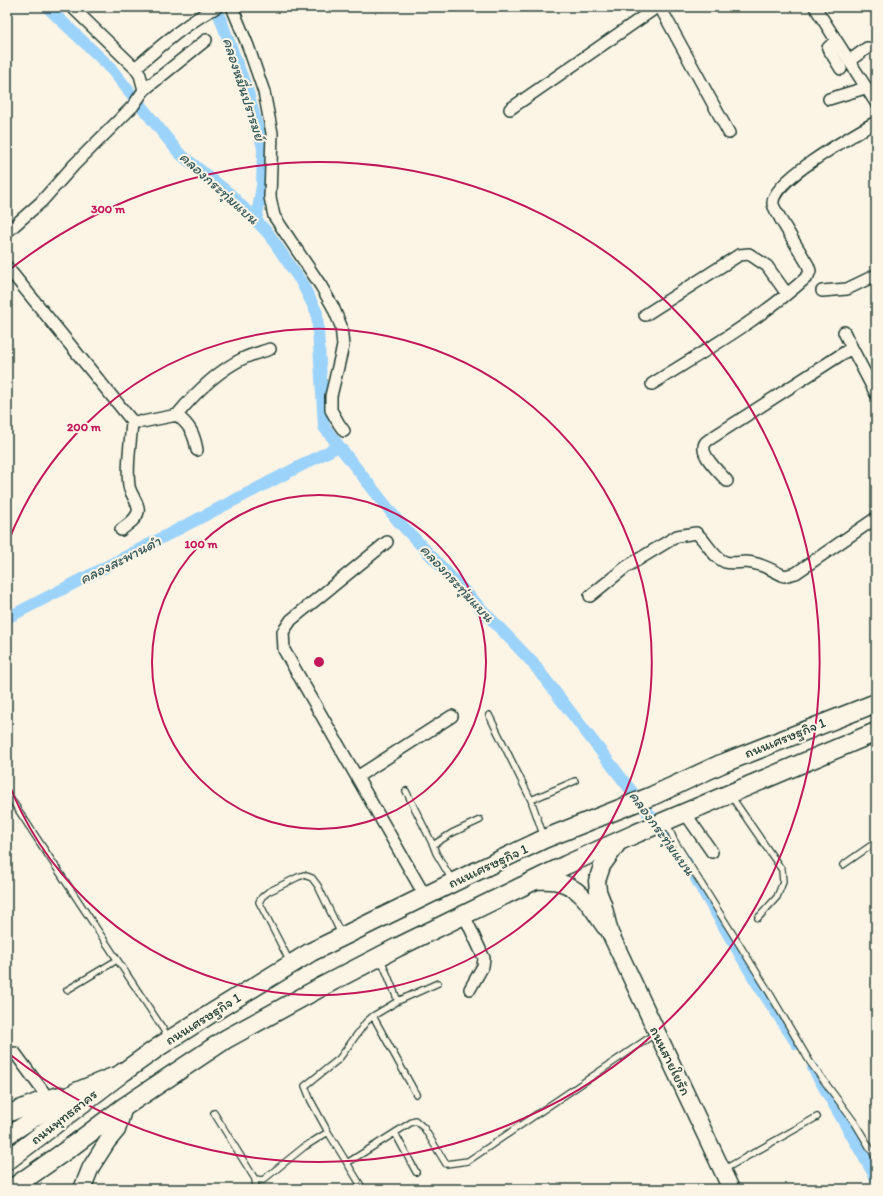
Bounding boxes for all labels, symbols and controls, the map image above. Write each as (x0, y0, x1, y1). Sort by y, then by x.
water label: คลองหมื่นปรารมย์ (219, 35, 270, 145)
water label: คลองกระทุ่มแบน (175, 148, 263, 229)
text: 300 m (91, 202, 126, 216)
text: 200 m (67, 420, 102, 434)
water label: คลองสะพานดำ (76, 532, 164, 588)
text: 100 m (184, 537, 218, 551)
water label: คลองกระทุ่มแบน (416, 540, 498, 627)
centre of rings (312, 655, 326, 669)
street label: ถนนเศรษฐกิจ 1 (742, 714, 829, 763)
water label: คลองกระทุ่มแบน (625, 787, 699, 880)
street label: ถนนเศรษฐกิจ 1 (445, 840, 531, 893)
street label: ถนนเศรษฐกิจ 1 (162, 989, 245, 1050)
street label: ถนนสายใยรัก (646, 1024, 694, 1099)
street label: ถนนพุทธสาคร (27, 1085, 102, 1149)

